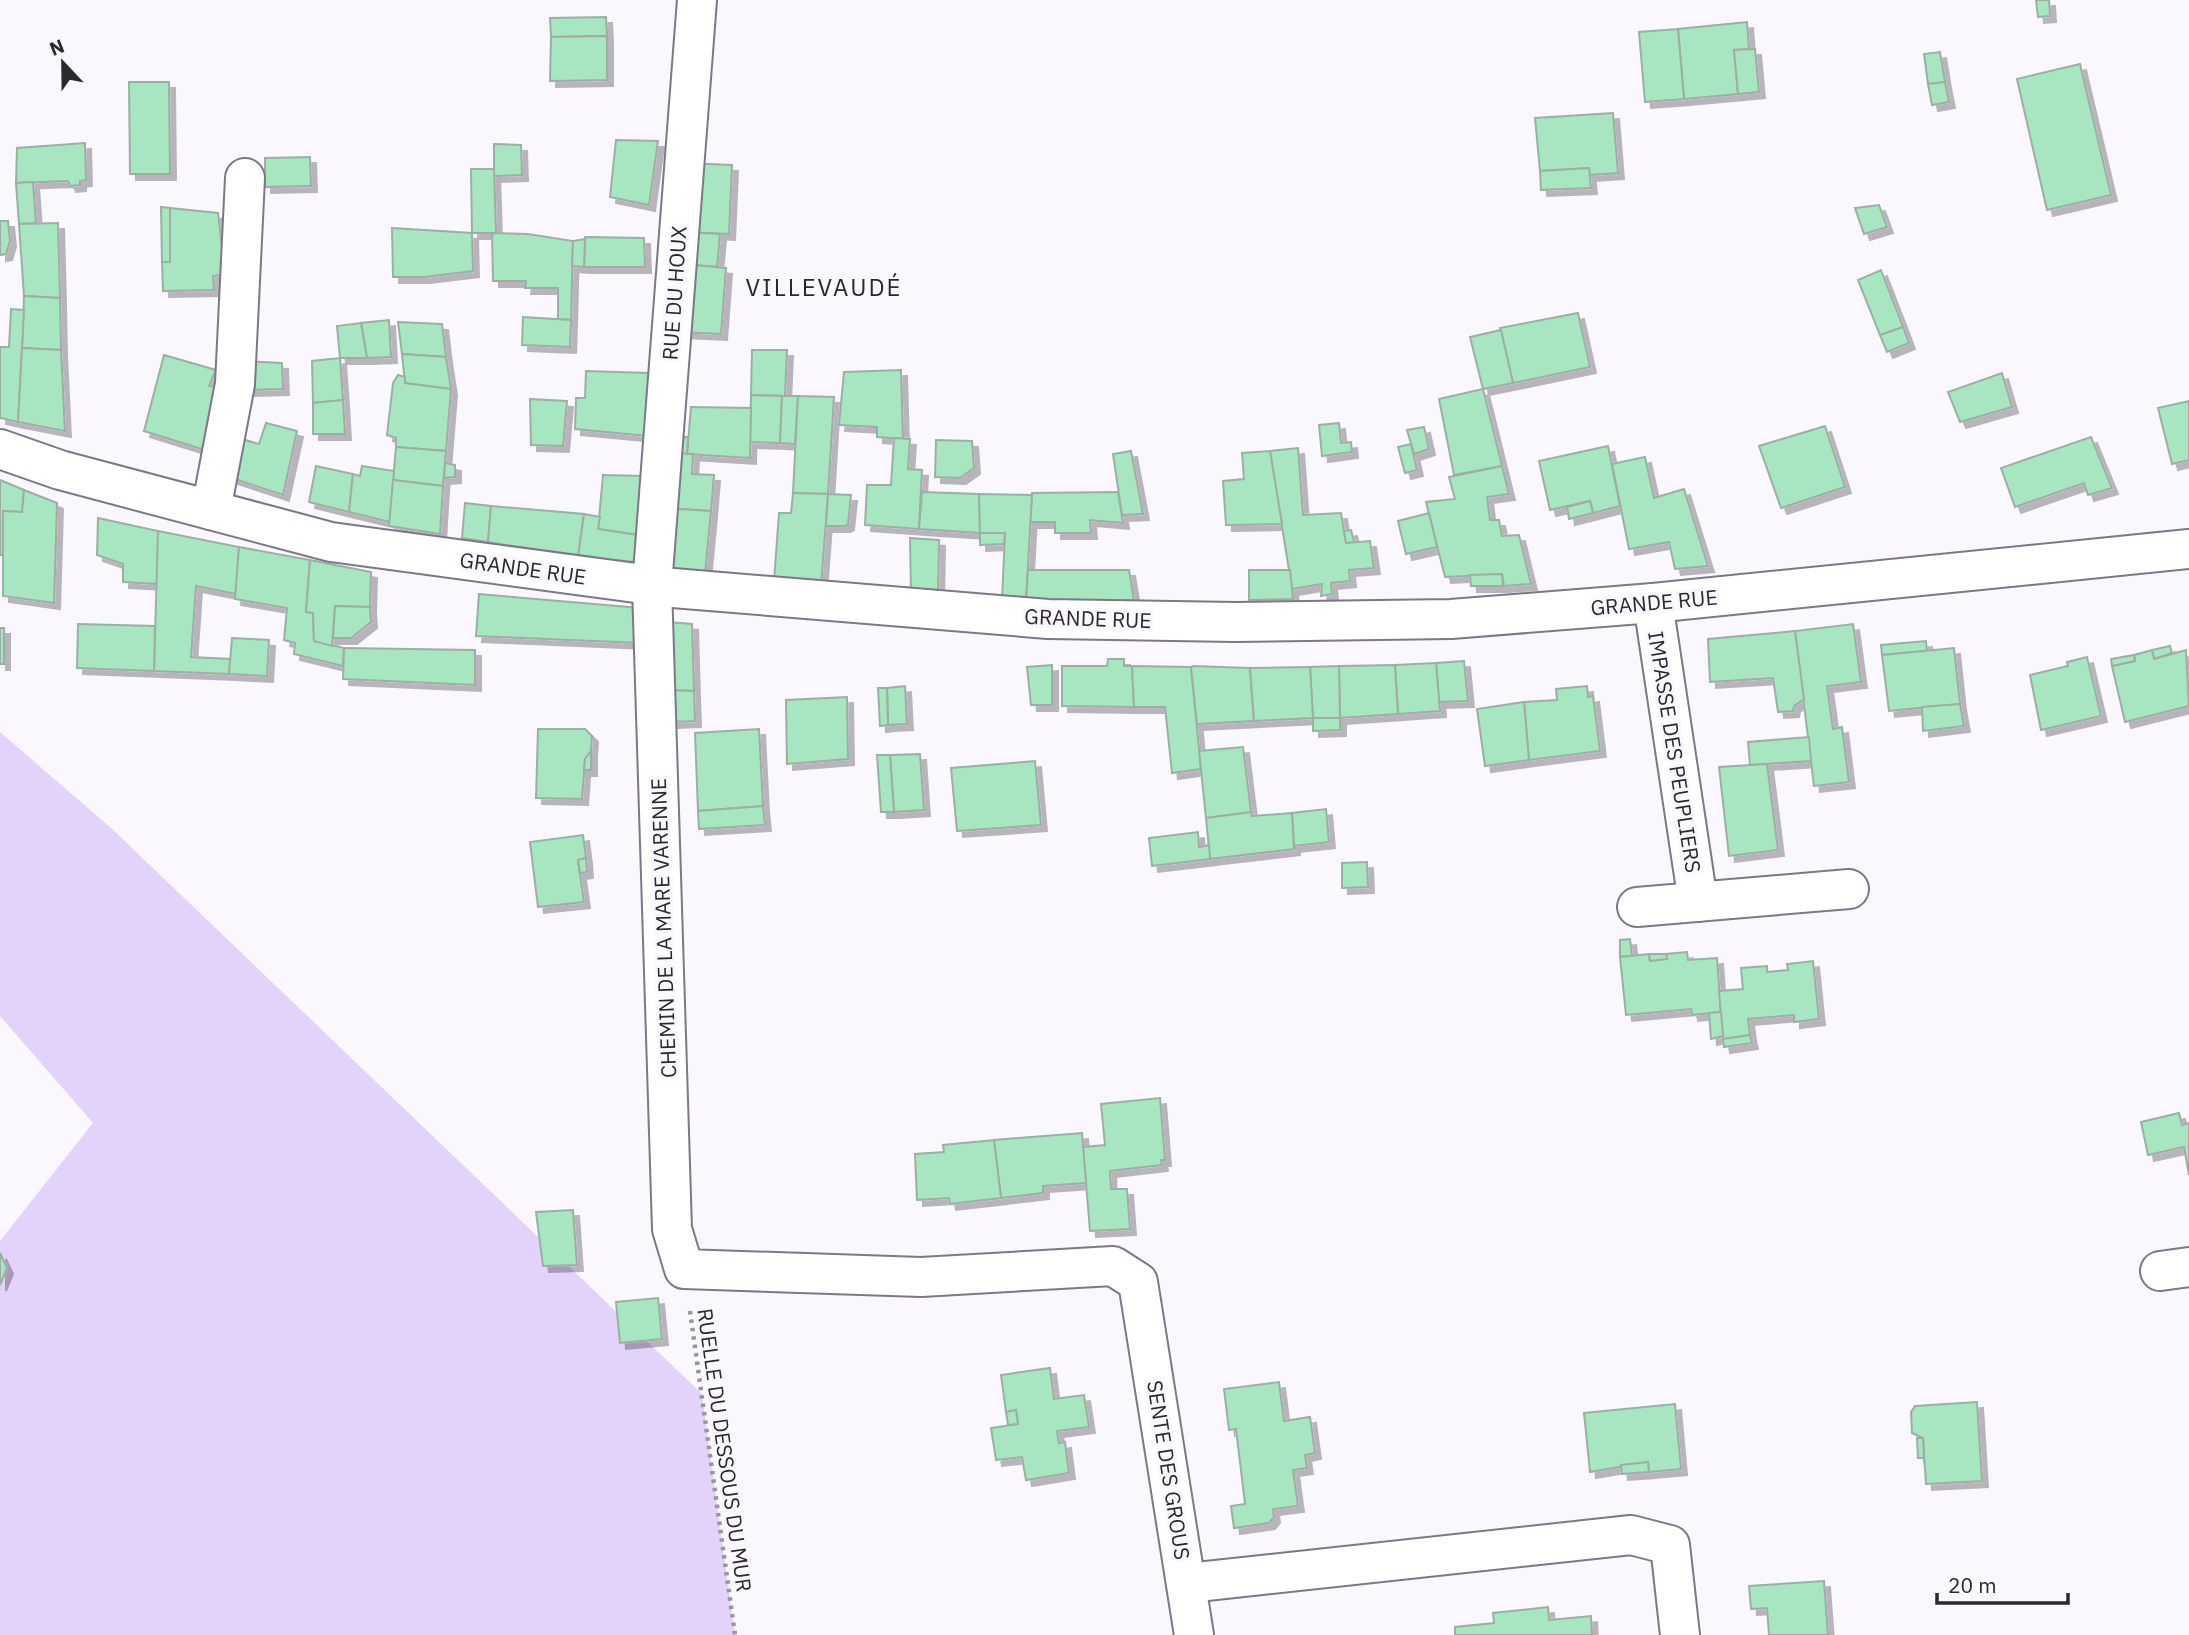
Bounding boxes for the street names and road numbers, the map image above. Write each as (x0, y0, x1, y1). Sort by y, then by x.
street label: RUE DU HOUX (655, 225, 693, 361)
street label: GRANDE RUE (458, 545, 588, 591)
street label: GRANDE RUE (1589, 583, 1719, 621)
street label: GRANDE RUE (1024, 602, 1152, 634)
street label: IMPASSE DES PEUPLIERS (1642, 629, 1708, 875)
street label: CHEMIN DE LA MARE VARENNE (644, 778, 682, 1078)
street label: RUELLE DU DESSOUS DU MUR (691, 1306, 759, 1594)
street label: SENTE DES GROUS (1141, 1378, 1197, 1562)

